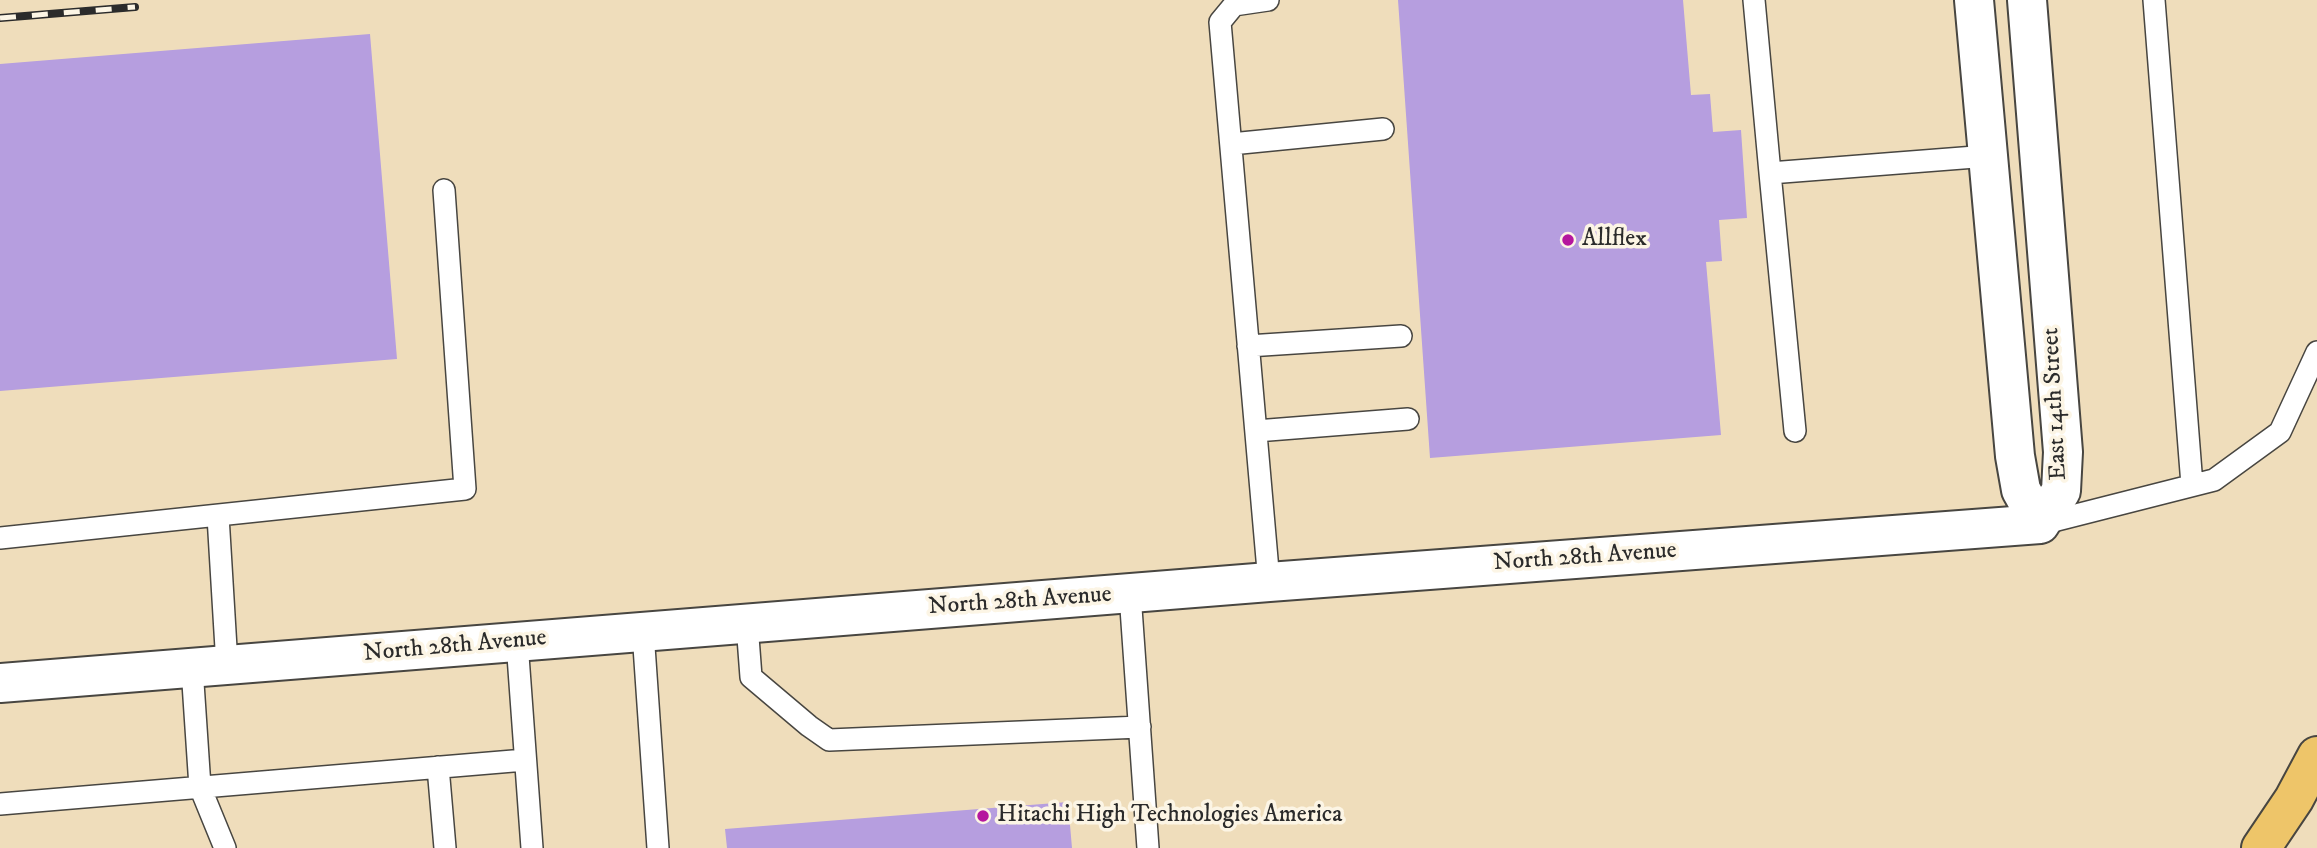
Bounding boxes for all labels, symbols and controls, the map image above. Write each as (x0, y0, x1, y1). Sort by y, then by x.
place label: Allflex (1582, 226, 1647, 254)
marker: Allflex (1560, 232, 1576, 248)
street label: East 14th Street (2038, 327, 2074, 481)
street label: North 28th Avenue (1492, 537, 1678, 579)
street label: North 28th Avenue (927, 581, 1113, 623)
street label: North 28th Avenue (362, 625, 548, 669)
place label: Hitachi High Technologies America (997, 802, 1342, 830)
marker: Hitachi High Technologies America (975, 808, 991, 824)

